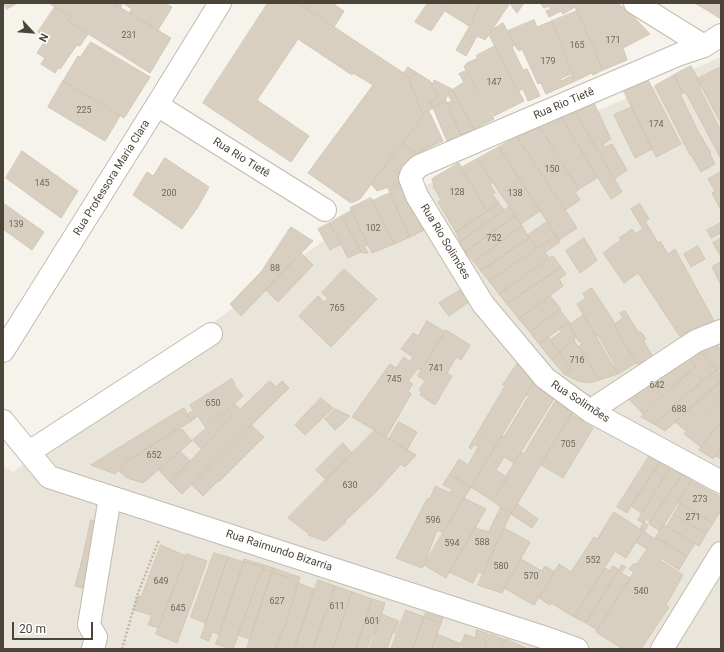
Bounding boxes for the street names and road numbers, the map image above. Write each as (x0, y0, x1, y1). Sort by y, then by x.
street label: Rua Rio Tietê (532, 85, 596, 123)
street label: Rua Professora Maria Clara (71, 118, 153, 238)
street label: Rua Rio Tietê (210, 135, 272, 181)
street label: Rua Rio Solimões (417, 202, 473, 282)
street label: Rua Solimões (548, 378, 612, 426)
street label: Rua Raimundo Bizarria (224, 528, 334, 574)

